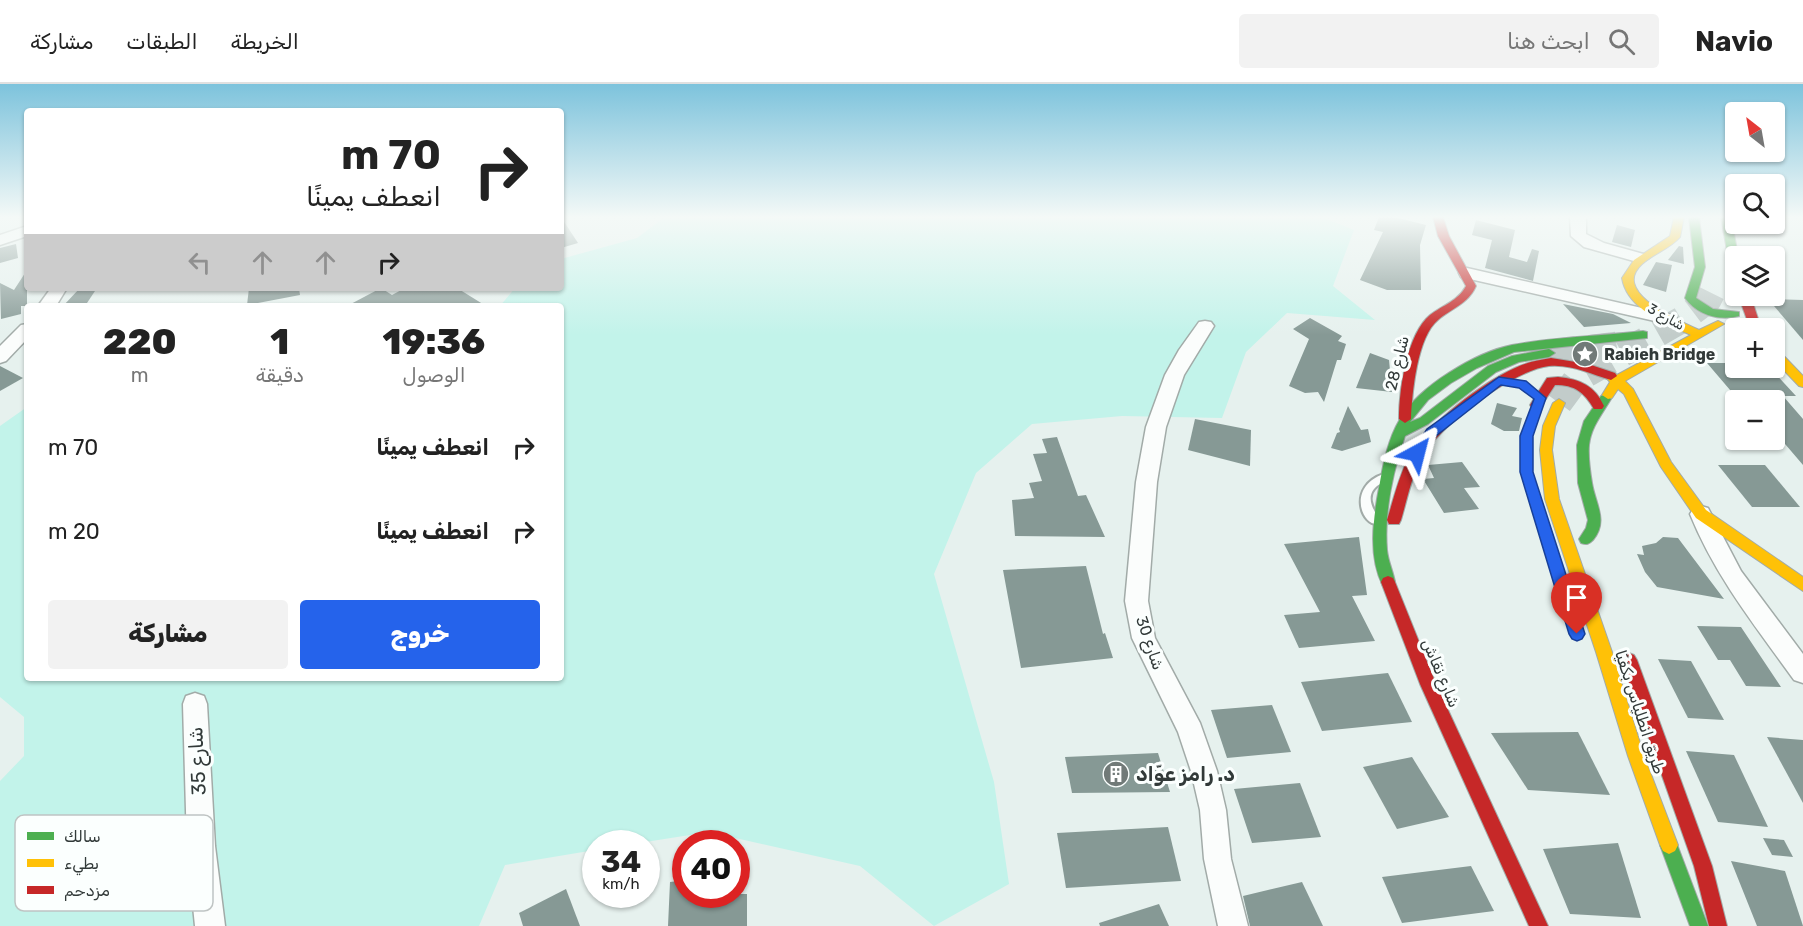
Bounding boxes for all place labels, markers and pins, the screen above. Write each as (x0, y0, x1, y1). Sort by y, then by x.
place icon: Rabieh Bridge (1570, 339, 1600, 369)
place label: Rabieh Bridge (1604, 345, 1715, 364)
pin (1551, 572, 1602, 634)
building icon: د. رامز عوّاد (1101, 759, 1131, 789)
place label: د. رامز عوّاد (1136, 762, 1235, 786)

